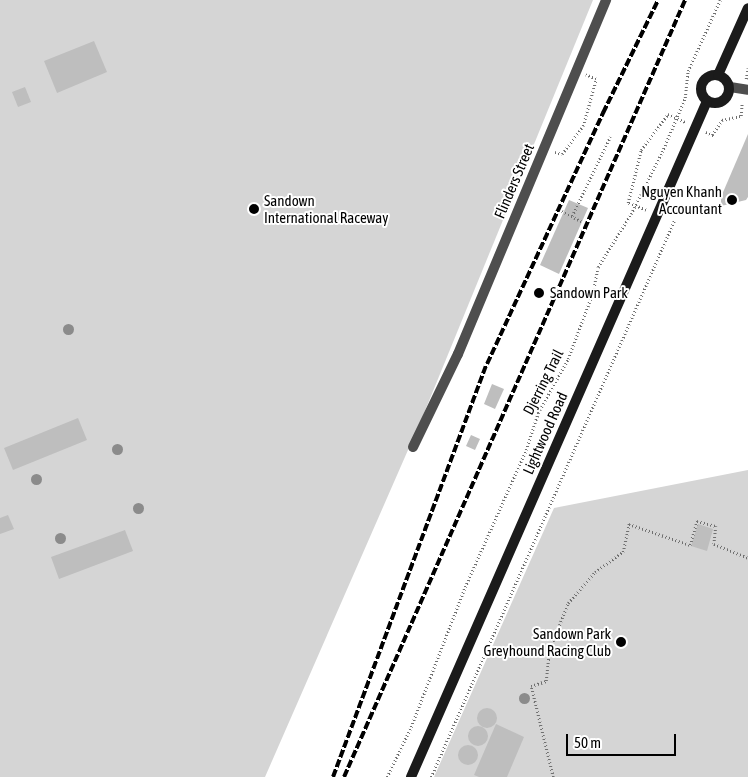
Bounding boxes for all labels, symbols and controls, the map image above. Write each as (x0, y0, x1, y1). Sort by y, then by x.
street label: Flinders Street (490, 141, 538, 221)
place label: Nguyen Khanh Accountant (641, 182, 722, 217)
place label: Sandown International Raceway (264, 191, 388, 226)
marker: Nguyen Khanh Accountant (726, 194, 738, 206)
marker: Sandown International Raceway (248, 203, 260, 215)
place label: Sandown Park (550, 284, 628, 302)
marker: Sandown Park (532, 286, 546, 300)
street label: Djerring Trail (519, 346, 567, 418)
street label: Lightwood Road (519, 389, 571, 477)
place label: Sandown Park Greyhound Racing Club (483, 624, 611, 659)
marker: Sandown Park Greyhound Racing Club (615, 636, 627, 648)
scale bar (568, 724, 678, 756)
text: 50 m (574, 734, 601, 751)

